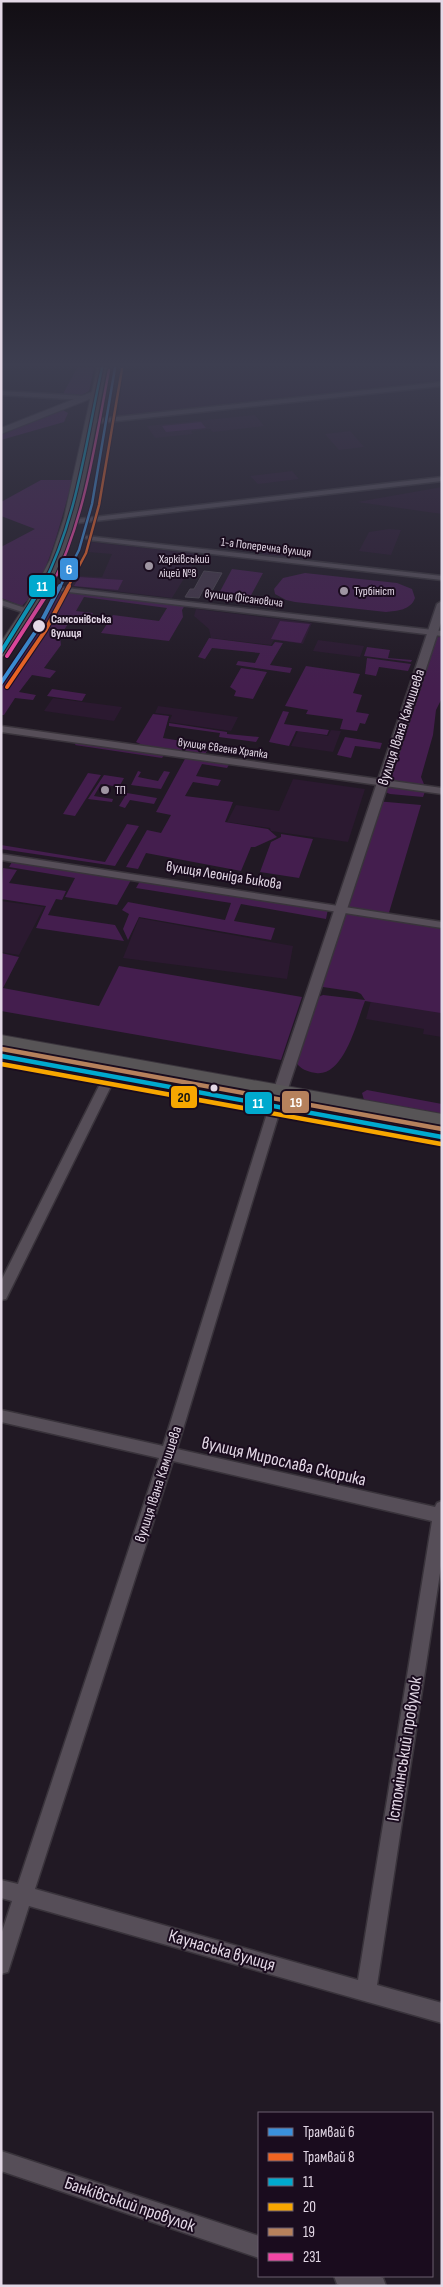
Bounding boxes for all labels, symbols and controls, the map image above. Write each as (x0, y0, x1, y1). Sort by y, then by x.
street label: 1-а Поперечна вулиця (220, 535, 312, 561)
place label: Харківський ліцей №8 (158, 552, 209, 581)
line badge: 6 (59, 557, 79, 581)
marker: Харківський ліцей №8 (143, 560, 155, 572)
text: 6 (66, 561, 73, 578)
line badge: 11 (28, 574, 56, 598)
text: 11 (37, 578, 48, 595)
place label: Турбініст (354, 584, 395, 599)
marker: Турбініст (338, 585, 350, 597)
street label: вулиця Фісановича (204, 586, 284, 611)
place label: Самсонівська вулиця (51, 612, 111, 641)
marker: Самсонівська вулиця (31, 618, 47, 634)
street label: вулиця Івана Камишева (374, 666, 429, 788)
street label: вулиця Євгена Храпка (177, 735, 269, 762)
place label: ТП (115, 783, 126, 798)
marker: ТП (99, 784, 111, 796)
street label: вулиця Леоніда Бикова (165, 857, 283, 894)
unlabelled marker (209, 1083, 219, 1093)
line badge: 20 (170, 1085, 198, 1109)
text: 20 (178, 1089, 191, 1106)
line badge: 19 (281, 1090, 310, 1114)
line badge: 11 (244, 1091, 273, 1115)
text: 19 (290, 1094, 302, 1111)
text: 11 (253, 1095, 264, 1112)
street label: вулиця Івана Камишева (131, 1423, 186, 1545)
street label: вулиця Мирослава Скорика (200, 1432, 368, 1491)
street label: Істомінський провулок (383, 1675, 426, 1823)
street label: Каунаська вулиця (166, 1925, 278, 1976)
legend (258, 2112, 433, 2277)
text: Трамвай 6 (303, 2123, 355, 2142)
text: Трамвай 8 (303, 2148, 355, 2167)
street label: Банківський провулок (62, 2172, 198, 2237)
text: 11 (303, 2173, 314, 2192)
text: 20 (303, 2198, 316, 2217)
text: 19 (303, 2223, 315, 2242)
text: 231 (303, 2248, 321, 2267)

